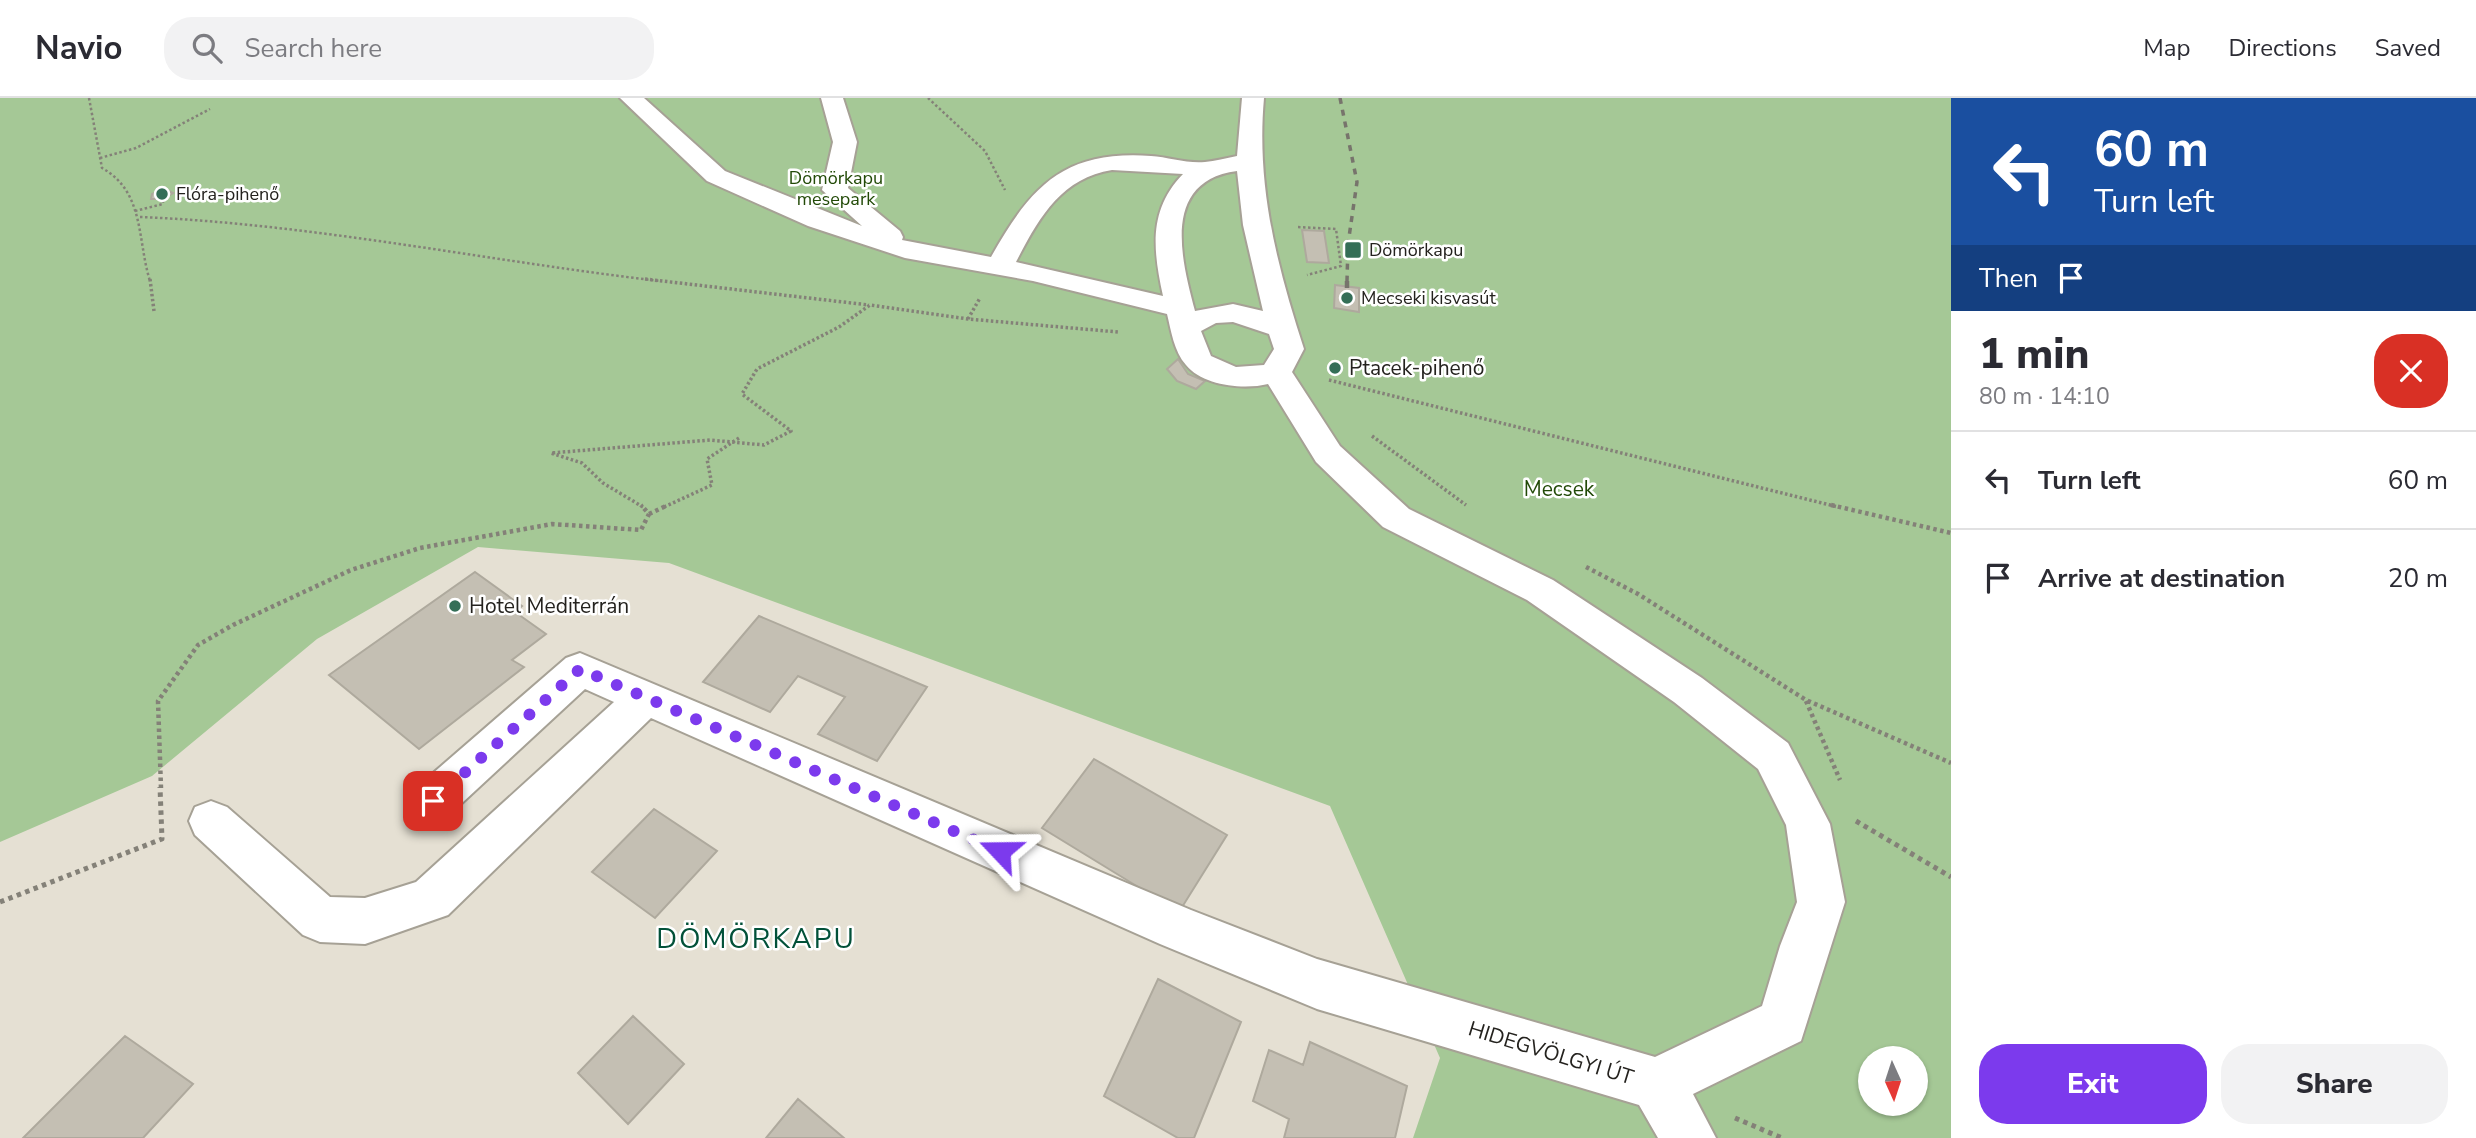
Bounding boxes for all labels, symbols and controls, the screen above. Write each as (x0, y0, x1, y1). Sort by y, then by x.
search box (164, 17, 654, 80)
text: Navio (35, 26, 122, 71)
icon: search (188, 29, 226, 67)
text: Search here (244, 31, 382, 66)
text: Map (2143, 32, 2190, 64)
text: Directions (2228, 32, 2337, 64)
text: Saved (2375, 32, 2441, 64)
text: 60 m (2094, 116, 2209, 183)
icon: left (1979, 126, 2070, 217)
park label: Dömörkapu mesepark (789, 166, 883, 211)
text: Turn left (2094, 180, 2214, 223)
place label: Flóra-pihenő (176, 182, 279, 206)
marker: Flóra-pihenő (154, 186, 170, 202)
place label: Dömörkapu (1369, 238, 1463, 262)
marker: Dömörkapu (1343, 240, 1363, 260)
icon: arrive (2052, 259, 2090, 297)
text: Then (1979, 261, 2038, 296)
place label: Mecseki kisvasút (1361, 286, 1496, 310)
marker: Mecseki kisvasút (1339, 290, 1355, 306)
text: 1 min (1979, 326, 2089, 383)
button: close (2374, 334, 2448, 408)
place label: Ptacek-pihenő (1349, 354, 1484, 382)
marker: Ptacek-pihenő (1327, 360, 1343, 376)
text: 80 m · 14:10 (1979, 381, 2110, 412)
icon: left (1979, 461, 2017, 499)
text: Turn left (2038, 463, 2141, 498)
text: 60 m (2388, 463, 2448, 498)
park label: Mecsek (1524, 475, 1595, 503)
icon: arrive (1979, 559, 2017, 597)
text: Arrive at destination (2038, 561, 2285, 596)
text: 20 m (2388, 561, 2448, 596)
place label: Hotel Mediterrán (469, 592, 629, 620)
marker: Hotel Mediterrán (447, 598, 463, 614)
pin (403, 771, 463, 831)
icon: arrive (414, 782, 452, 820)
position arrow (963, 814, 1037, 888)
district label: DÖMÖRKAPU (656, 920, 856, 958)
street label: HIDEGVÖLGYI ÚT (1465, 1015, 1637, 1092)
button: Exit (1979, 1044, 2207, 1124)
button: Share (2221, 1044, 2448, 1124)
north arrow (1858, 1046, 1928, 1116)
map controls (1858, 1046, 1928, 1116)

